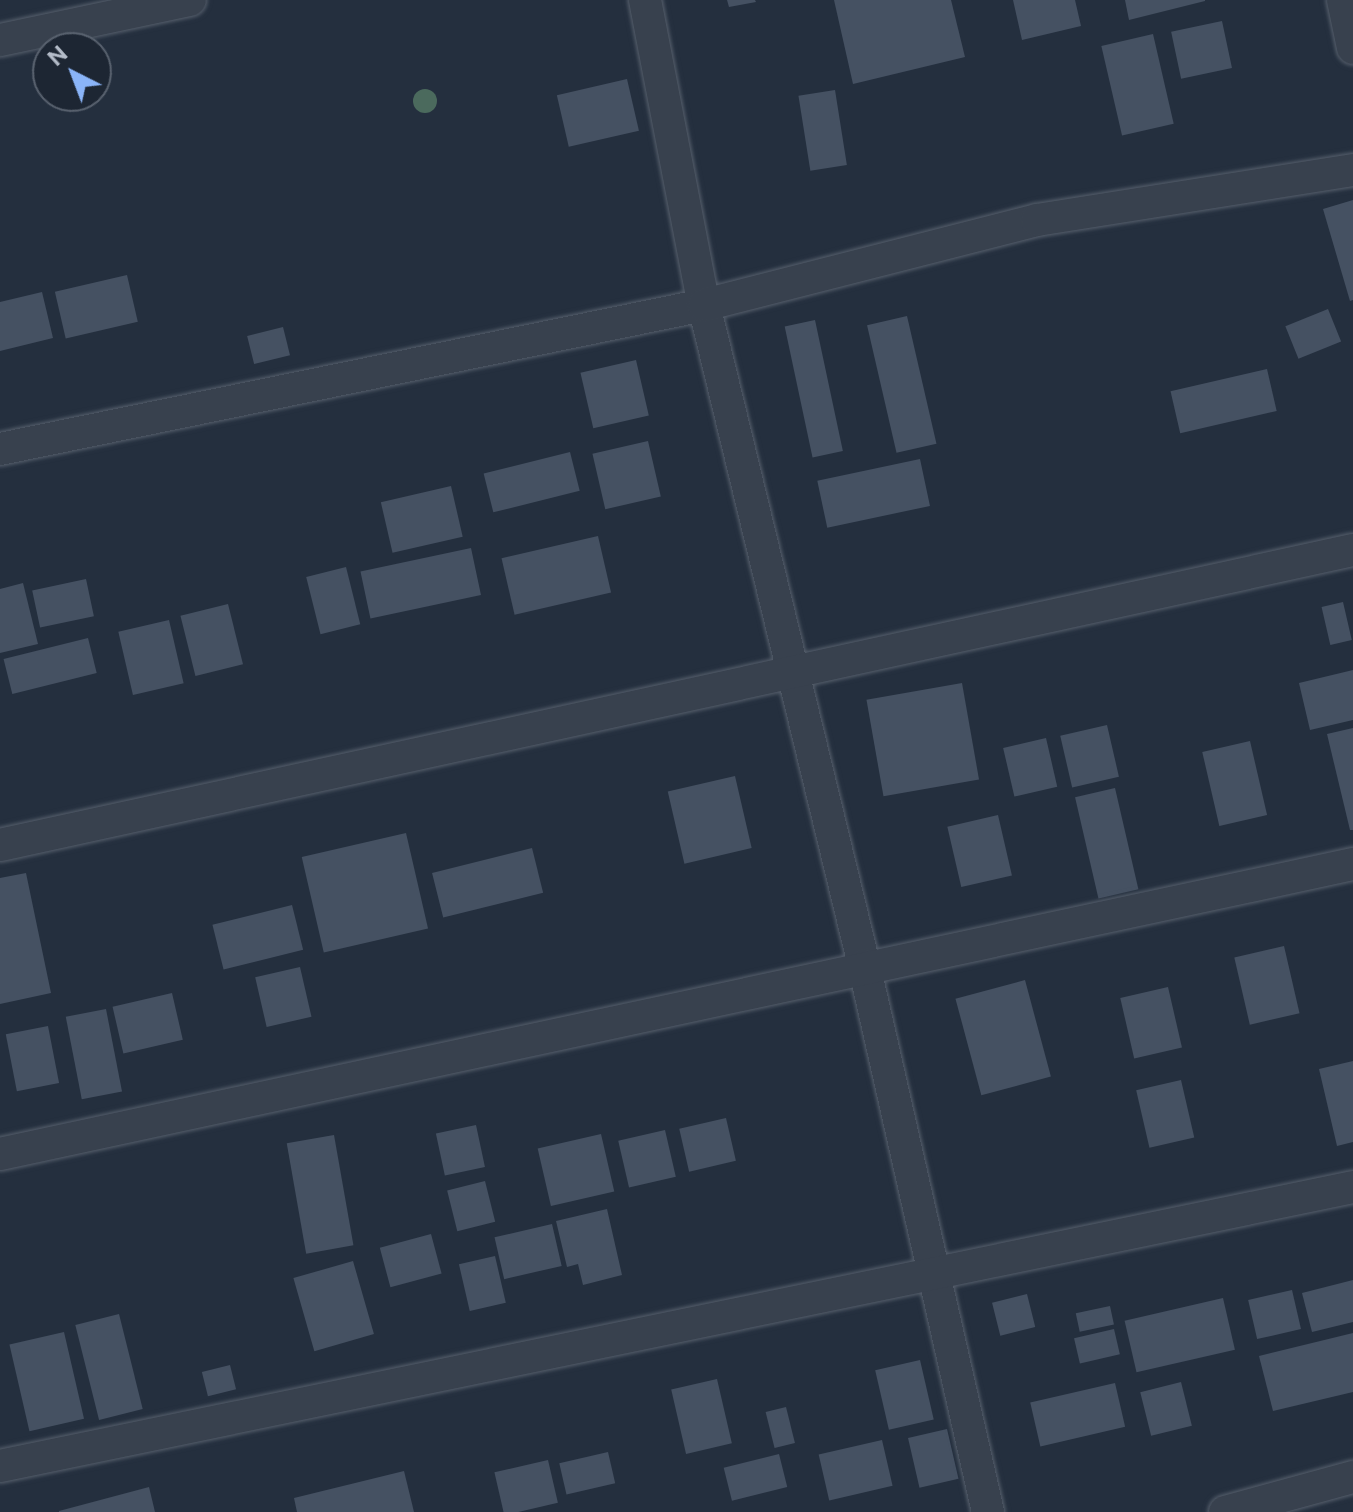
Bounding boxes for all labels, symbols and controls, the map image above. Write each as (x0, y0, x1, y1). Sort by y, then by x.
north arrow (32, 32, 112, 112)
text: N (42, 40, 72, 71)

